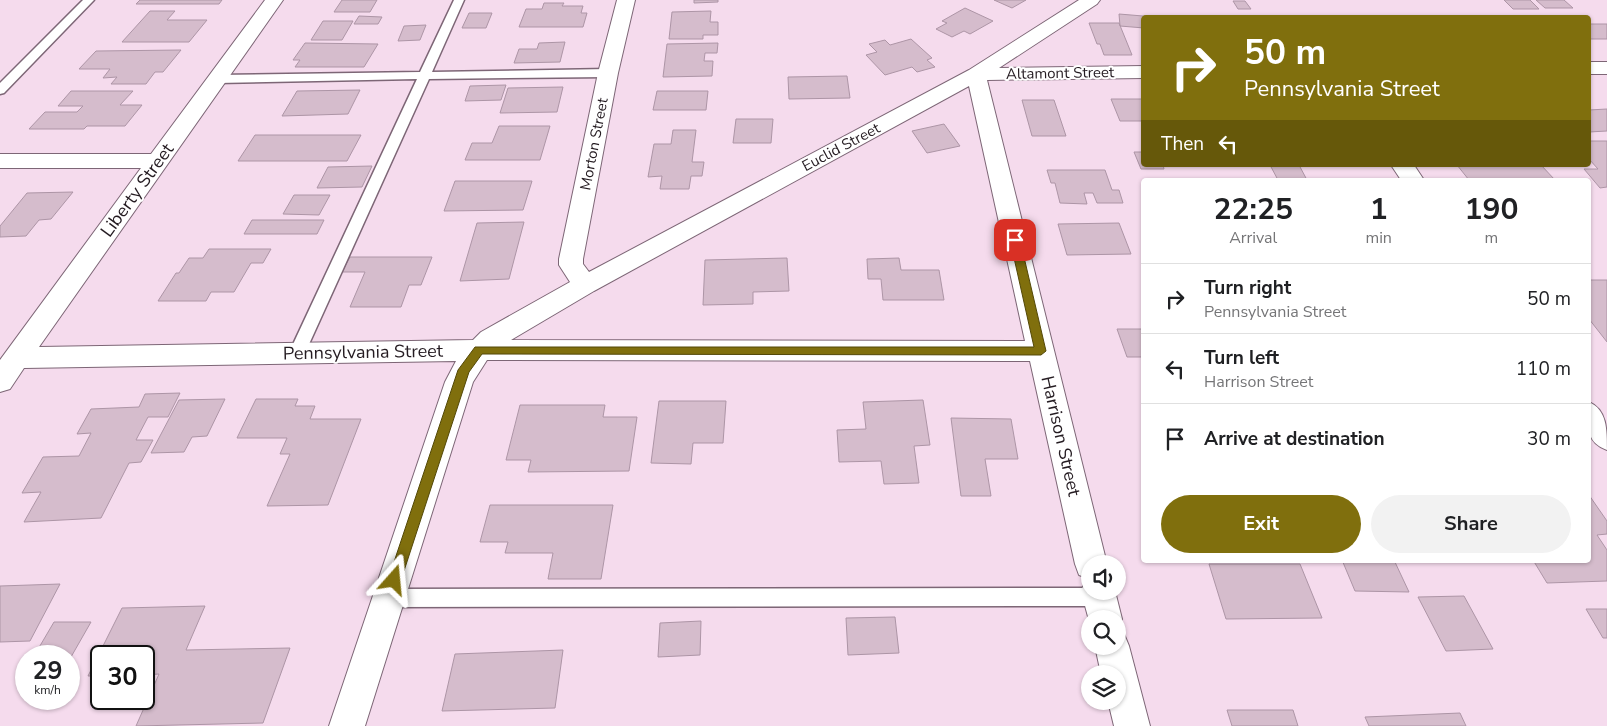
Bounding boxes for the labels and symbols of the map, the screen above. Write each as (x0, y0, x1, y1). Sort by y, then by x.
street label: Altamont Street (1006, 62, 1115, 84)
street label: Morton Street (575, 95, 613, 192)
street label: Euclid Street (799, 118, 884, 176)
street label: Liberty Street (95, 138, 180, 242)
pin (994, 219, 1036, 261)
street label: Pennsylvania Street (283, 339, 444, 365)
street label: Harrison Street (1035, 373, 1087, 499)
position arrow (367, 553, 419, 605)
speed limit sign: 30 (90, 645, 155, 710)

